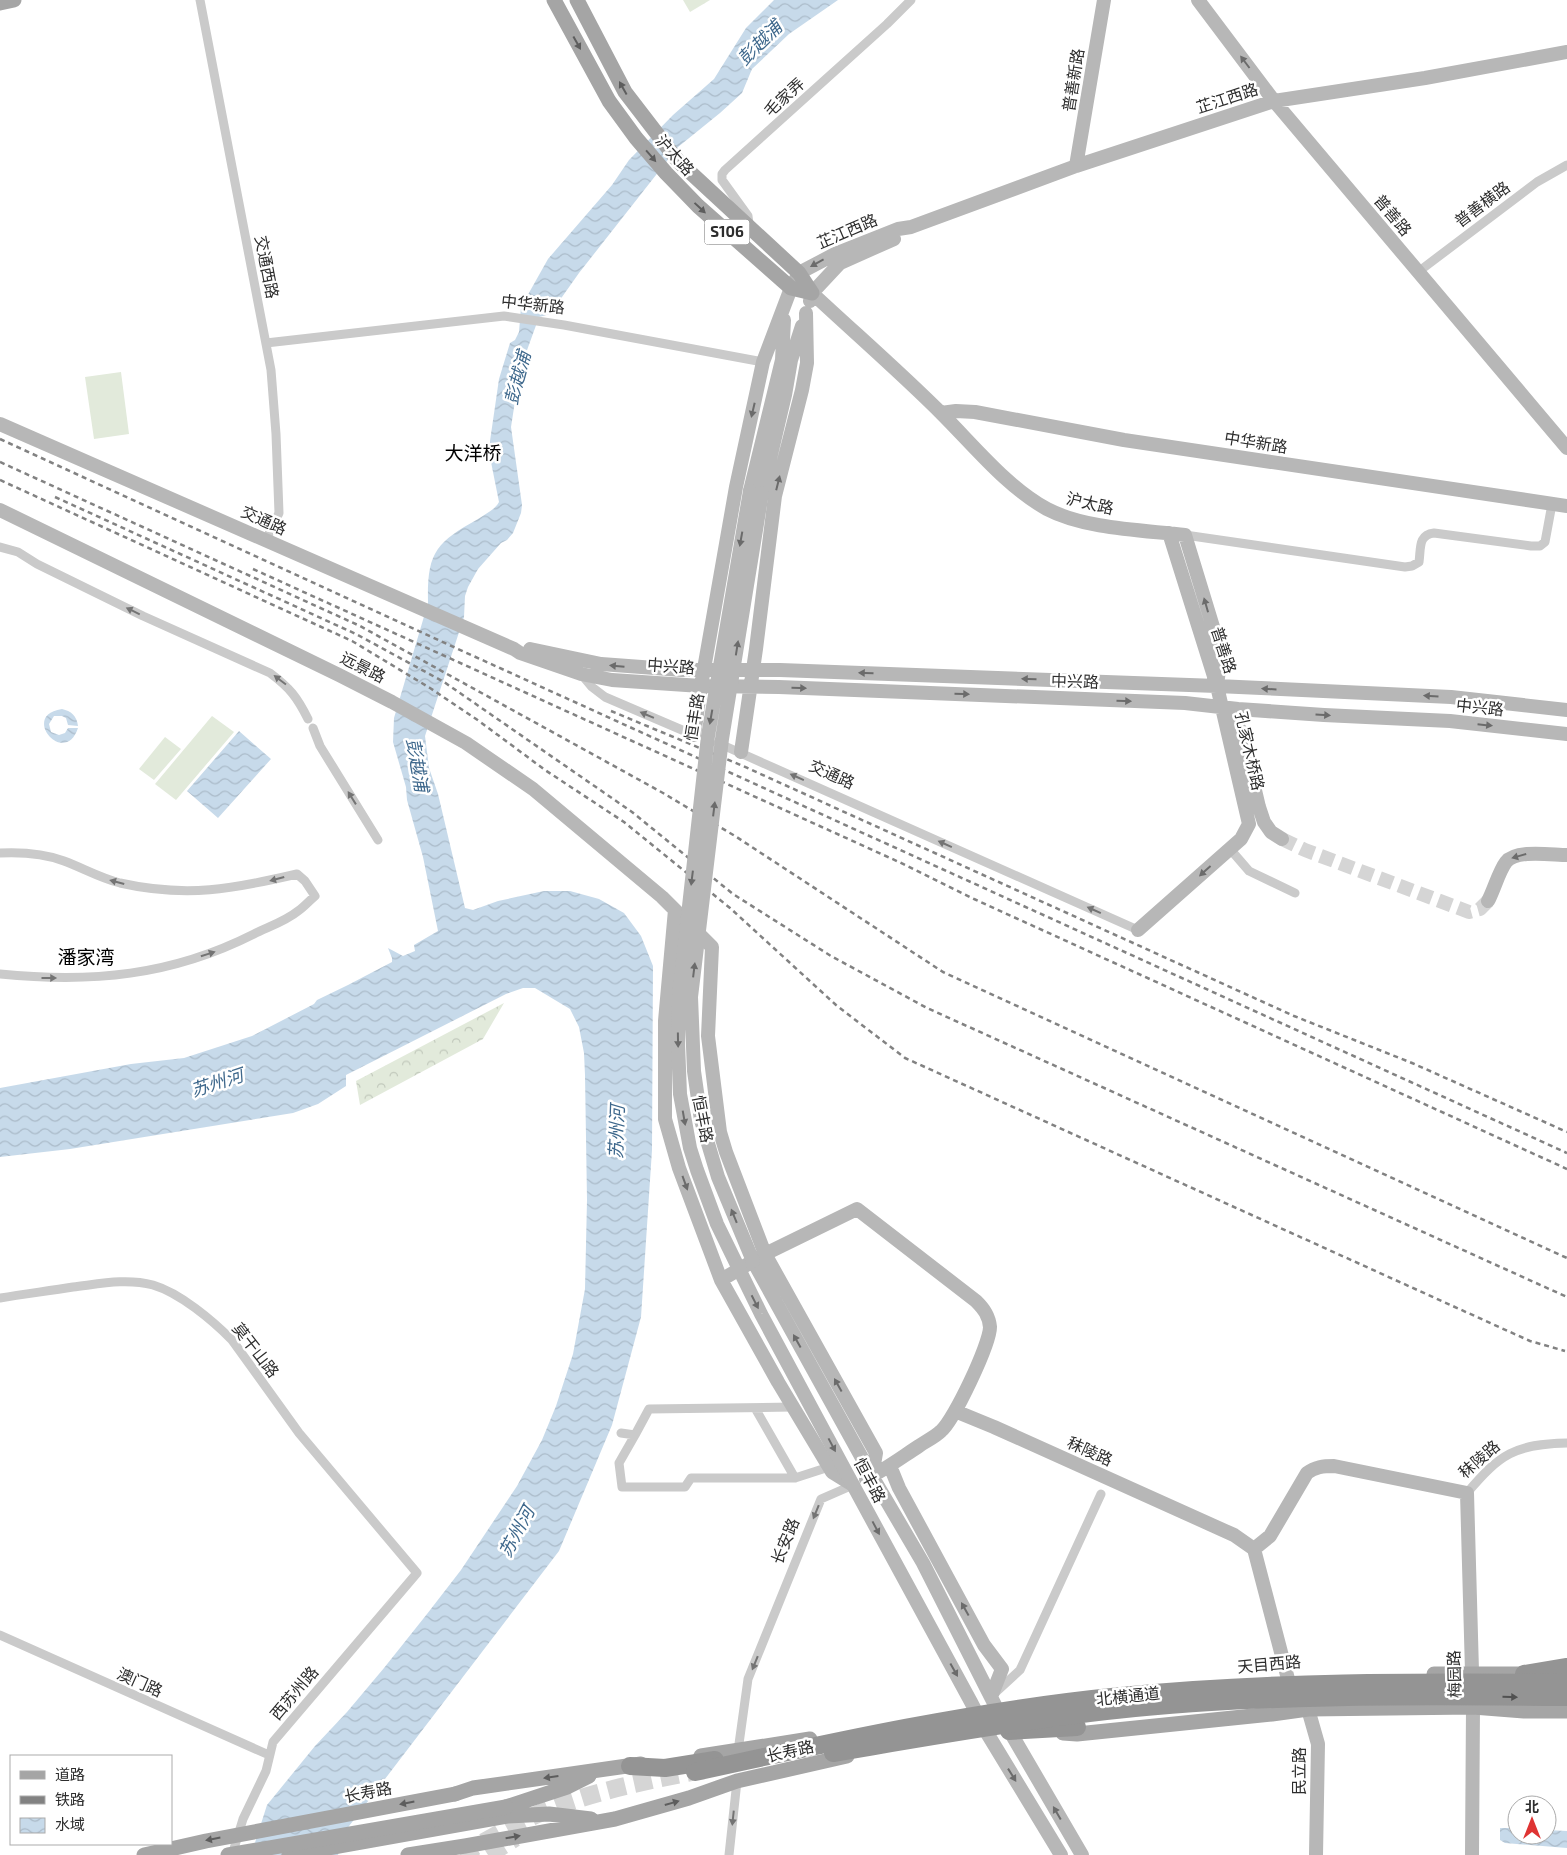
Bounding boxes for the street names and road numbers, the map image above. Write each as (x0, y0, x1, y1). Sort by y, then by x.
street label: 普善新路 (1058, 47, 1087, 113)
street label: 毛家弄 (759, 74, 808, 120)
street label: 芷江西路 (1193, 79, 1260, 116)
street label: 沪太路 (652, 130, 698, 179)
street label: 普善横路 (1450, 177, 1513, 230)
street label: 普善路 (1371, 190, 1416, 239)
street label: 芷江西路 (814, 209, 880, 252)
road number: S106 (704, 220, 750, 244)
street label: 交通西路 (252, 234, 283, 300)
street label: 中华新路 (500, 291, 566, 316)
street label: 中华新路 (1223, 427, 1289, 456)
street label: 沪太路 (1065, 488, 1116, 517)
street label: 交通路 (238, 501, 290, 538)
street label: 普善路 (1208, 624, 1241, 676)
street label: 远景路 (338, 647, 389, 686)
street label: 中兴路 (646, 654, 696, 677)
street label: 中兴路 (1051, 670, 1099, 691)
street label: 恒丰路 (680, 692, 707, 742)
street label: 中兴路 (1455, 695, 1505, 718)
street label: 孔家木桥路 (1232, 710, 1269, 792)
street label: 交通路 (806, 755, 858, 792)
street label: 恒丰路 (690, 1094, 717, 1144)
street label: 莫干山路 (229, 1319, 284, 1381)
street label: 秣陵路 (1064, 1432, 1116, 1469)
street label: 秣陵路 (1454, 1436, 1503, 1482)
street label: 恒丰路 (851, 1454, 890, 1505)
street label: 长安路 (767, 1515, 802, 1567)
street label: 梅园路 (1444, 1650, 1463, 1698)
street label: 天目西路 (1236, 1651, 1302, 1676)
street label: 西苏州路 (266, 1662, 321, 1723)
street label: 澳门路 (114, 1663, 166, 1700)
street label: 北横通道 (1095, 1683, 1161, 1708)
street label: 长寿路 (764, 1736, 815, 1765)
street label: 民立路 (1289, 1747, 1308, 1795)
street label: 长寿路 (343, 1778, 393, 1805)

